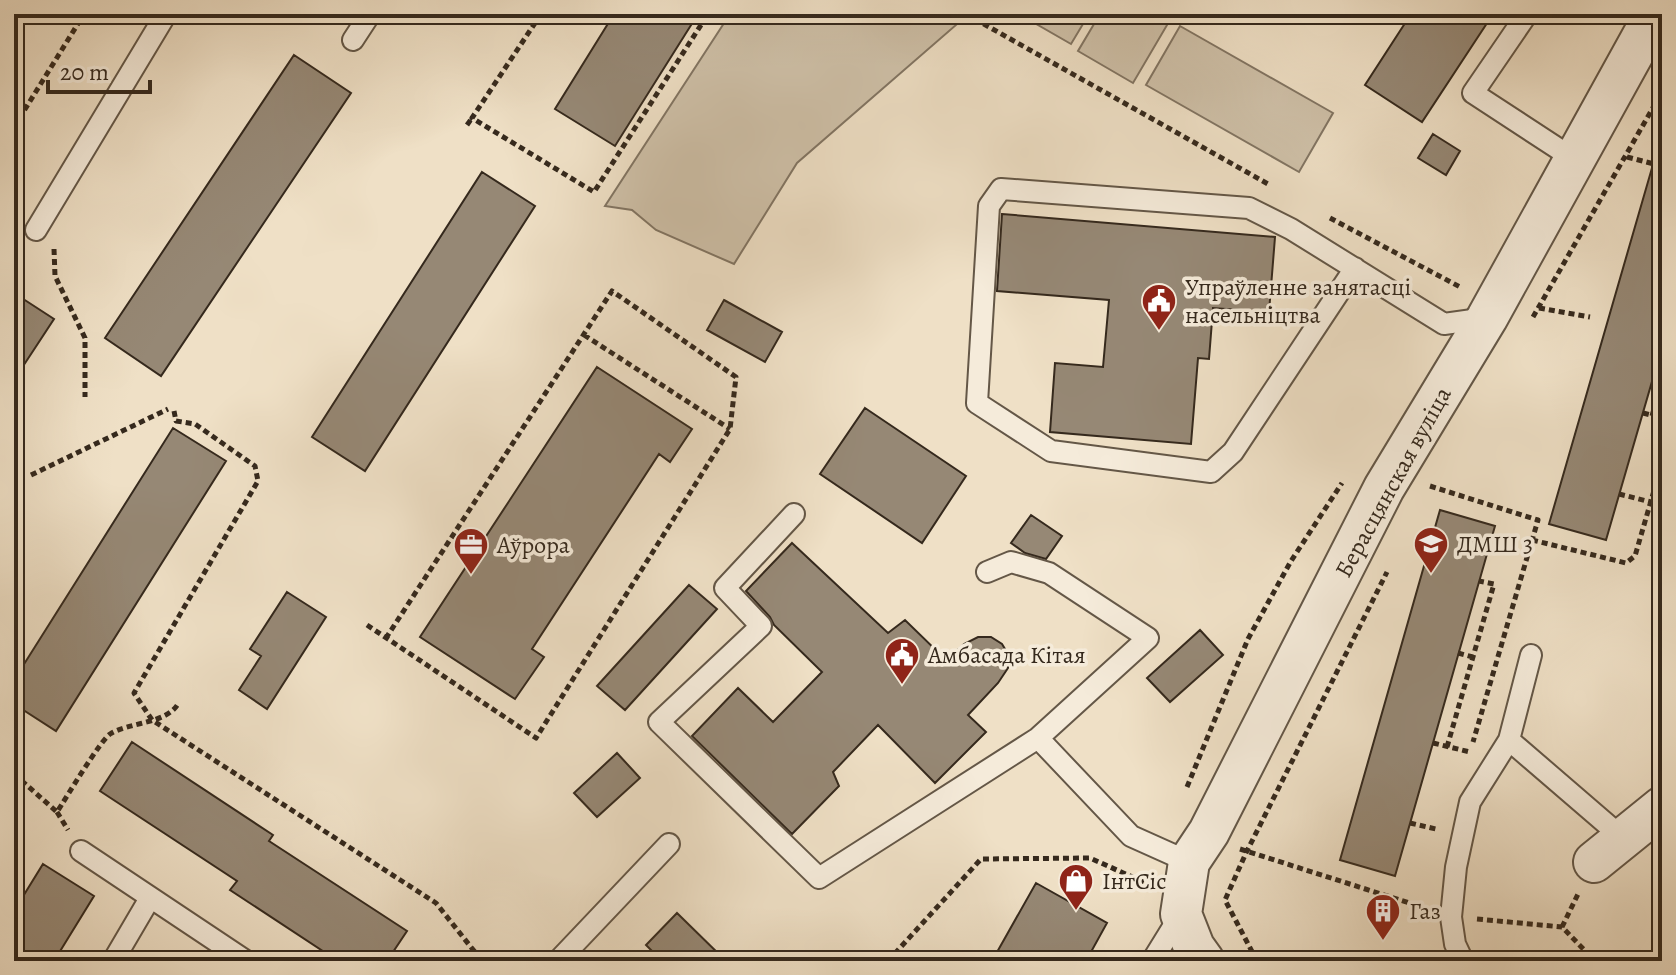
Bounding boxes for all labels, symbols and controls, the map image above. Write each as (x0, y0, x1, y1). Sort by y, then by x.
scale bar (48, 44, 150, 94)
text: 20 m (60, 56, 109, 88)
place label: Упраўленне занятасці насельніцтва (1185, 271, 1411, 331)
public building icon: Упраўленне занятасці насельніцтва (1140, 282, 1178, 332)
street label: Берасцянская вуліца (1327, 381, 1459, 583)
school or university icon: ДМШ 3 (1412, 525, 1450, 575)
office icon: Аўрора (452, 526, 490, 576)
place label: ДМШ 3 (1457, 528, 1533, 560)
place label: Аўрора (496, 529, 570, 561)
public building icon: Амбасада Кітая (883, 636, 921, 686)
place label: Амбасада Кітая (927, 639, 1086, 671)
shop icon: ІнтСіс (1057, 862, 1095, 912)
place label: ІнтСіс (1102, 865, 1167, 897)
building icon: Газ (1364, 892, 1402, 942)
place label: Газ (1409, 895, 1441, 927)

